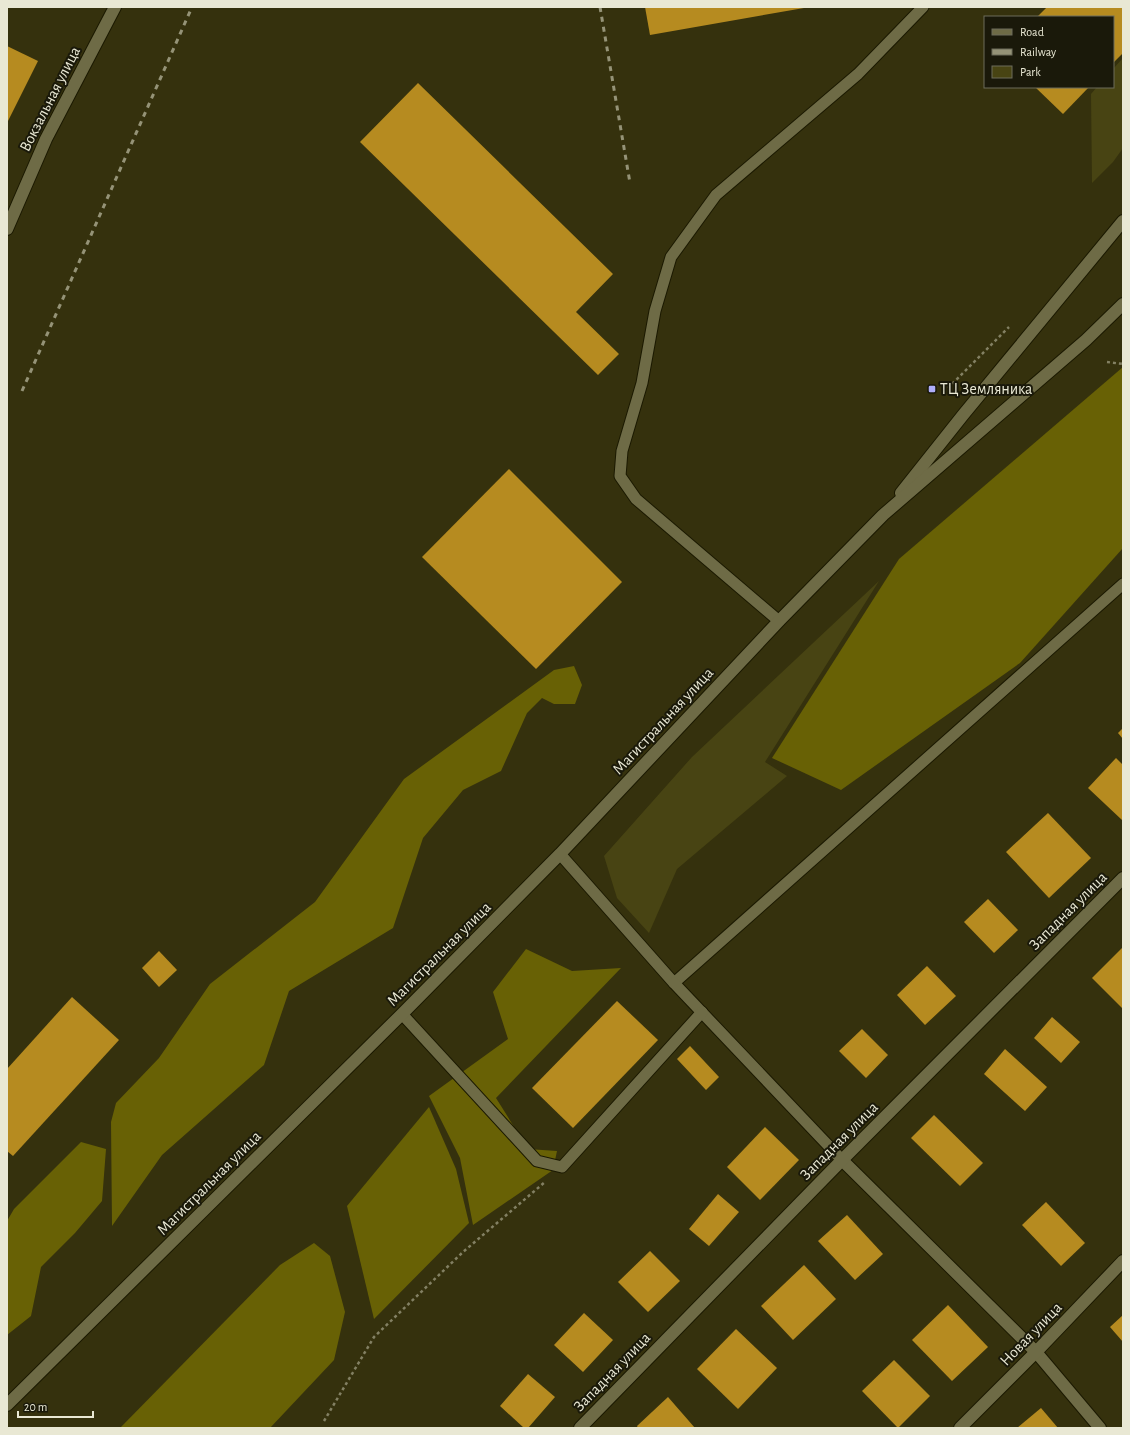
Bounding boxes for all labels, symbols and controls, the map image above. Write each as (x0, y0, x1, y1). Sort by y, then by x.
legend (984, 16, 1114, 88)
text: Road (1020, 26, 1044, 38)
street label: Вокзальная улица (17, 44, 84, 154)
text: Railway (1020, 46, 1056, 59)
text: Park (1020, 66, 1041, 78)
place label: ТЦ Земляника (940, 381, 1032, 397)
marker: ТЦ Земляника (927, 384, 937, 394)
street label: Магистральная улица (610, 664, 717, 778)
street label: Западная улица (1026, 869, 1111, 954)
street label: Магистральная улица (384, 899, 495, 1010)
street label: Западная улица (797, 1099, 882, 1184)
street label: Магистральная улица (154, 1128, 265, 1239)
street label: Новая улица (997, 1299, 1066, 1370)
street label: Западная улица (571, 1329, 654, 1415)
scale bar (18, 1393, 93, 1419)
text: 20 m (24, 1401, 47, 1413)

